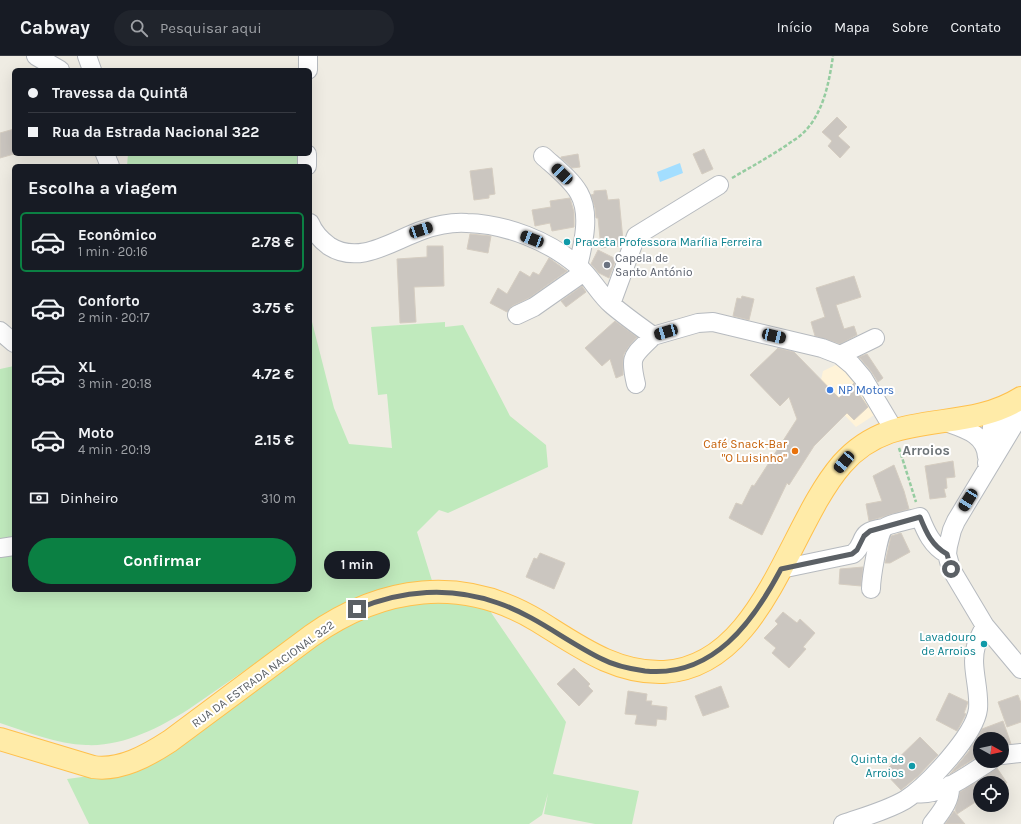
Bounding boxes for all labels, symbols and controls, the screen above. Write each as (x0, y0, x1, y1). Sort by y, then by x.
search box (114, 10, 394, 46)
text: Cabway (20, 17, 90, 39)
icon: search (128, 17, 150, 39)
text: Pesquisar aqui (160, 19, 262, 37)
text: Início (777, 19, 812, 36)
text: Mapa (834, 19, 870, 36)
text: Sobre (892, 19, 928, 36)
text: Contato (950, 19, 1001, 36)
text: Travessa da Quintã (52, 84, 188, 102)
text: Rua da Estrada Nacional 322 (52, 123, 259, 141)
car (549, 161, 575, 187)
text: Escolha a viagem (28, 177, 178, 199)
car (408, 221, 434, 239)
icon: car (30, 224, 66, 260)
text: Econômico (78, 226, 157, 244)
car (519, 229, 545, 249)
text: 2.78 € (251, 233, 294, 251)
place label: Praceta Professora Marília Ferreira (575, 235, 762, 249)
marker: Praceta Professora Marília Ferreira (562, 237, 572, 247)
text: 1 min · 20:16 (78, 244, 148, 259)
place label: Capela de Santo António (615, 251, 693, 279)
marker: Capela de Santo António (602, 260, 612, 270)
icon: car (30, 290, 66, 326)
text: Conforto (78, 292, 140, 310)
text: 3.75 € (252, 299, 294, 317)
text: 2 min · 20:17 (78, 310, 150, 325)
car (653, 323, 679, 341)
car (761, 327, 787, 345)
icon: car (30, 356, 66, 392)
text: XL (78, 358, 96, 376)
text: 4.72 € (252, 365, 294, 383)
text: 3 min · 20:18 (78, 376, 152, 391)
place label: NP Motors (838, 383, 894, 397)
marker: NP Motors (825, 385, 835, 395)
icon: car (30, 422, 66, 458)
text: Moto (78, 424, 114, 442)
text: 2.15 € (254, 431, 294, 449)
place label: Café Snack-Bar "O Luisinho" (703, 437, 788, 465)
text: 4 min · 20:19 (78, 442, 151, 457)
district label: Arroios (902, 442, 950, 459)
marker: Café Snack-Bar "O Luisinho" (790, 446, 800, 456)
car (832, 449, 856, 475)
icon: cash (28, 487, 50, 509)
car (957, 487, 979, 513)
text: Dinheiro (60, 489, 118, 507)
text: 310 m (261, 491, 296, 506)
button: Confirmar (28, 538, 296, 584)
callout: 1 min (324, 551, 390, 579)
text: 1 min (341, 557, 373, 572)
route start (942, 560, 960, 578)
route end (348, 600, 366, 618)
street label: RUA DA ESTRADA NACIONAL 322 (189, 618, 337, 730)
place label: Lavadouro de Arroios (919, 630, 976, 658)
marker: Lavadouro de Arroios (979, 639, 989, 649)
north arrow (973, 732, 1009, 768)
map controls (973, 732, 1009, 812)
place label: Quinta de Arroios (851, 752, 904, 780)
marker: Quinta de Arroios (907, 761, 917, 771)
button: locate (973, 776, 1009, 812)

